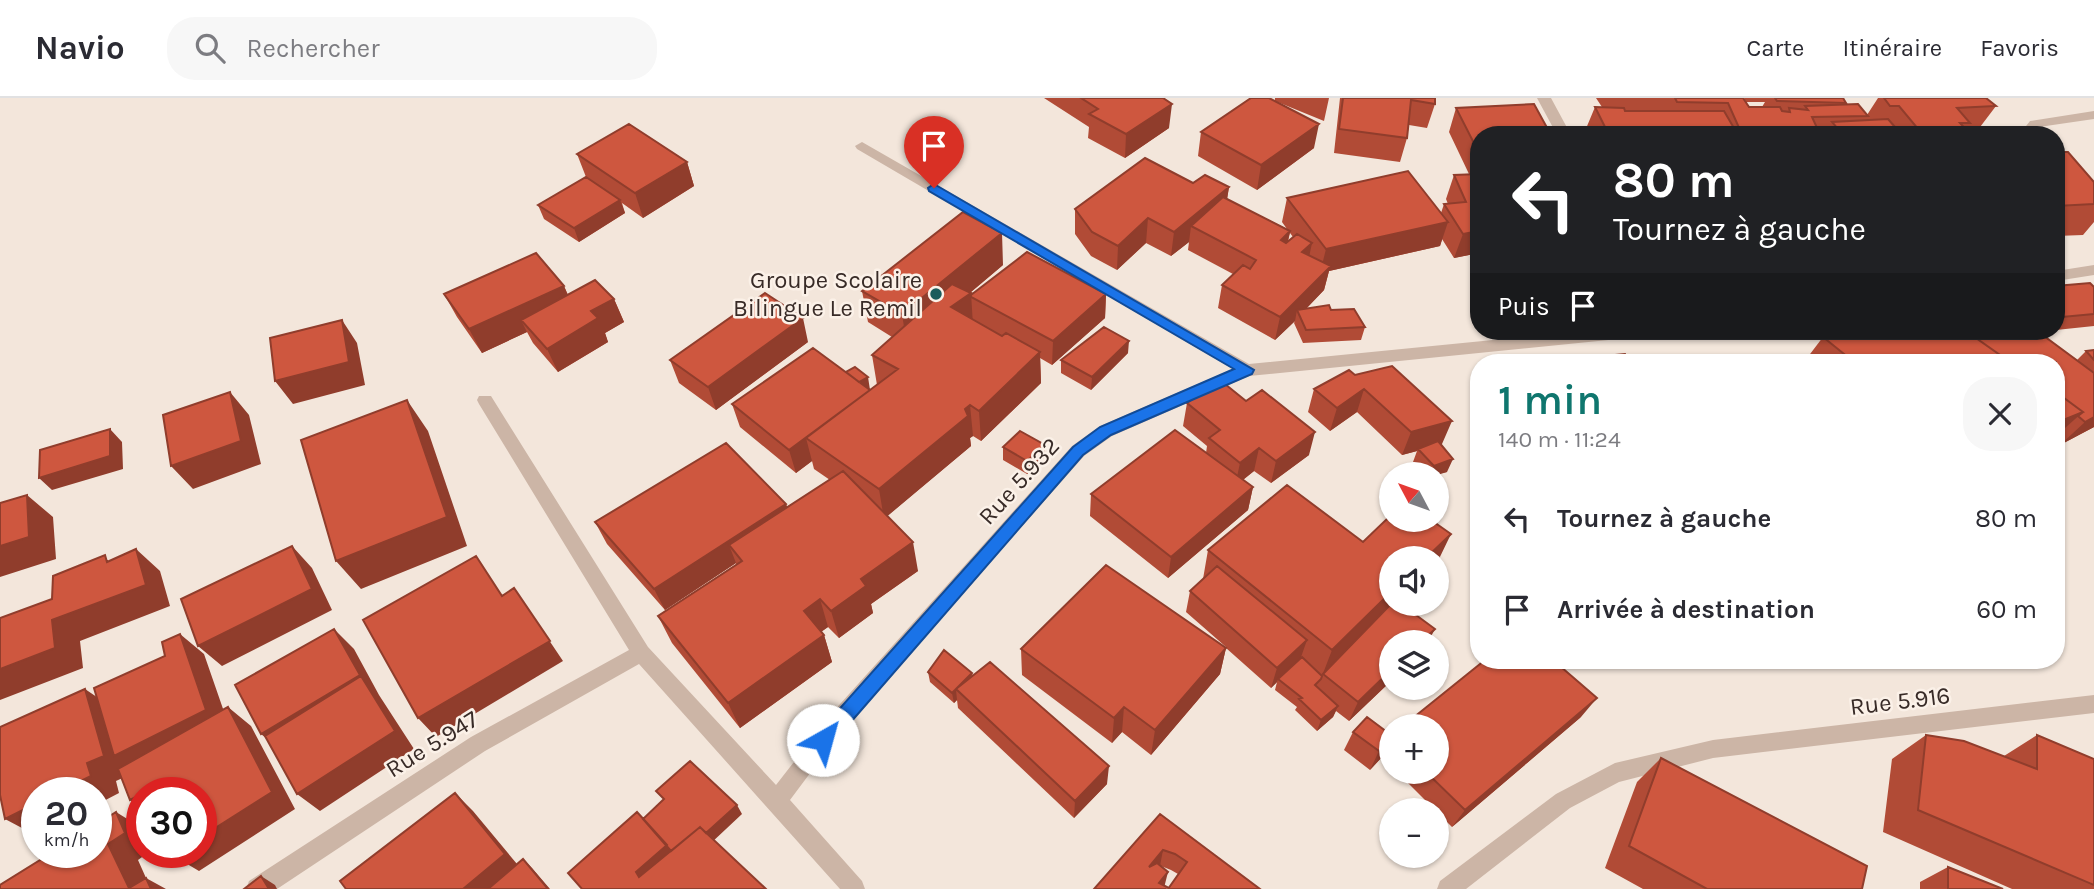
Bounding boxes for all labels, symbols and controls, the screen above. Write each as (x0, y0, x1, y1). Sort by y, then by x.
search box (167, 17, 657, 80)
text: Navio (35, 29, 125, 67)
icon: search (191, 29, 229, 67)
text: Rechercher (247, 33, 380, 64)
text: Carte (1746, 34, 1804, 62)
text: Itinéraire (1842, 34, 1942, 62)
text: Favoris (1980, 34, 2059, 62)
pin (904, 116, 964, 188)
icon: arrive (915, 127, 953, 165)
text: 80 m (1613, 152, 1735, 209)
icon: left (1498, 154, 1589, 245)
text: Tournez à gauche (1613, 211, 1866, 248)
place label: Groupe Scolaire Bilingue Le Remil (733, 266, 922, 322)
marker: Groupe Scolaire Bilingue Le Remil (928, 286, 944, 302)
icon: arrive (1564, 287, 1602, 325)
text: Puis (1498, 291, 1550, 322)
text: 1 min (1498, 375, 1602, 425)
button: close (1963, 377, 2037, 451)
text: 140 m · 11:24 (1498, 426, 1621, 453)
street label: Rue 5.932 (973, 432, 1065, 530)
north arrow (1379, 462, 1449, 532)
map controls (1379, 462, 1449, 868)
icon: left (1498, 500, 1536, 538)
text: Tournez à gauche (1557, 503, 1771, 534)
text: 80 m (1975, 503, 2037, 534)
button: sound (1379, 546, 1449, 616)
icon: arrive (1498, 591, 1536, 629)
text: Arrivée à destination (1557, 594, 1815, 625)
text: 60 m (1976, 594, 2037, 625)
button: layers (1379, 630, 1449, 700)
street label: Rue 5.916 (1848, 681, 1952, 721)
position arrow (786, 703, 860, 777)
street label: Rue 5.947 (381, 705, 483, 783)
button: + (1379, 714, 1449, 784)
speed limit sign: 30 (126, 777, 217, 868)
text: 20 (45, 793, 88, 834)
button: − (1379, 798, 1449, 868)
text: km/h (44, 829, 89, 851)

